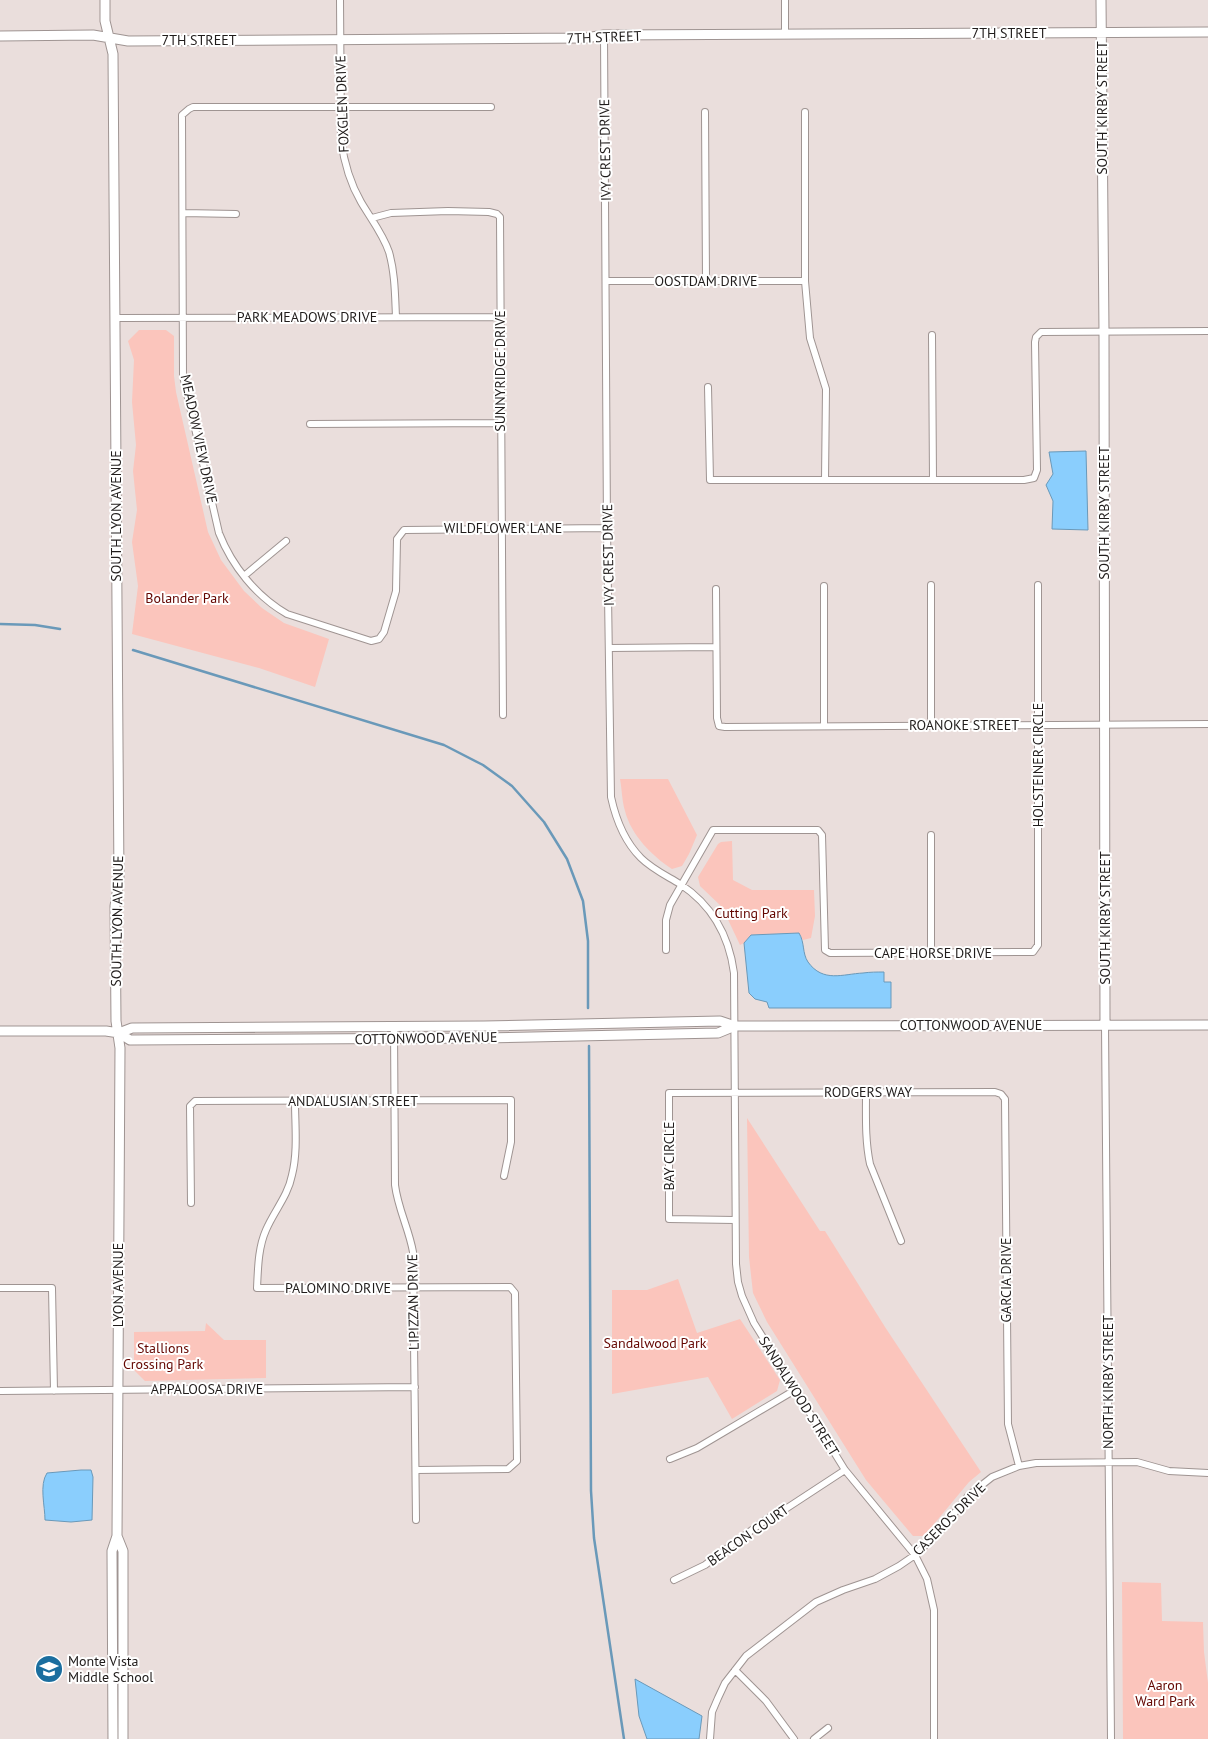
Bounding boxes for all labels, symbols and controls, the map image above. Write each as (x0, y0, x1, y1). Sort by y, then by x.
street label: 7TH STREET (972, 24, 1047, 42)
street label: 7TH STREET (566, 27, 642, 47)
street label: 7TH STREET (162, 31, 237, 49)
street label: SOUTH KIRBY STREET (1093, 41, 1111, 175)
street label: FOXGLEN DRIVE (331, 55, 353, 153)
street label: IVY CREST DRIVE (595, 99, 615, 201)
street label: OOSTDAM DRIVE (654, 272, 758, 290)
street label: PARK MEADOWS DRIVE (237, 308, 377, 326)
street label: SUNNYRIDGE DRIVE (491, 310, 509, 432)
street label: MEADOW VIEW DRIVE (177, 373, 221, 505)
street label: SOUTH KIRBY STREET (1095, 446, 1113, 580)
street label: SOUTH LYON AVENUE (107, 450, 125, 582)
street label: IVY CREST DRIVE (598, 504, 618, 606)
street label: WILDFLOWER LANE (444, 519, 562, 537)
park label: Bolander Park (145, 589, 229, 607)
street label: HOLSTEINER CIRCLE (1029, 703, 1047, 827)
street label: ROANOKE STREET (909, 716, 1019, 734)
street label: SOUTH KIRBY STREET (1096, 851, 1114, 985)
street label: SOUTH LYON AVENUE (107, 855, 127, 987)
park label: Cutting Park (714, 904, 788, 922)
street label: CAPE HORSE DRIVE (874, 944, 992, 962)
street label: COTTONWOOD AVENUE (900, 1016, 1042, 1034)
street label: COTTONWOOD AVENUE (355, 1028, 497, 1048)
street label: RODGERS WAY (824, 1083, 912, 1101)
street label: ANDALUSIAN STREET (288, 1092, 418, 1110)
street label: BAY CIRCLE (660, 1121, 678, 1191)
street label: GARCIA DRIVE (997, 1238, 1015, 1322)
street label: LYON AVENUE (109, 1243, 127, 1327)
street label: LIPIZZAN DRIVE (403, 1254, 423, 1350)
street label: PALOMINO DRIVE (285, 1279, 391, 1297)
street label: NORTH KIRBY STREET (1099, 1315, 1117, 1449)
street label: SANDALWOOD STREET (755, 1333, 843, 1459)
park label: Sandalwood Park (604, 1334, 707, 1352)
park label: Stallions Crossing Park (123, 1339, 203, 1373)
street label: APPALOOSA DRIVE (151, 1380, 263, 1398)
street label: CASEROS DRIVE (909, 1479, 989, 1559)
street label: BEACON COURT (704, 1500, 792, 1570)
place label: Monte Vista Middle School (68, 1652, 153, 1686)
school or university icon: Monte Vista Middle School (34, 1654, 64, 1684)
park label: Aaron Ward Park (1135, 1676, 1195, 1710)

